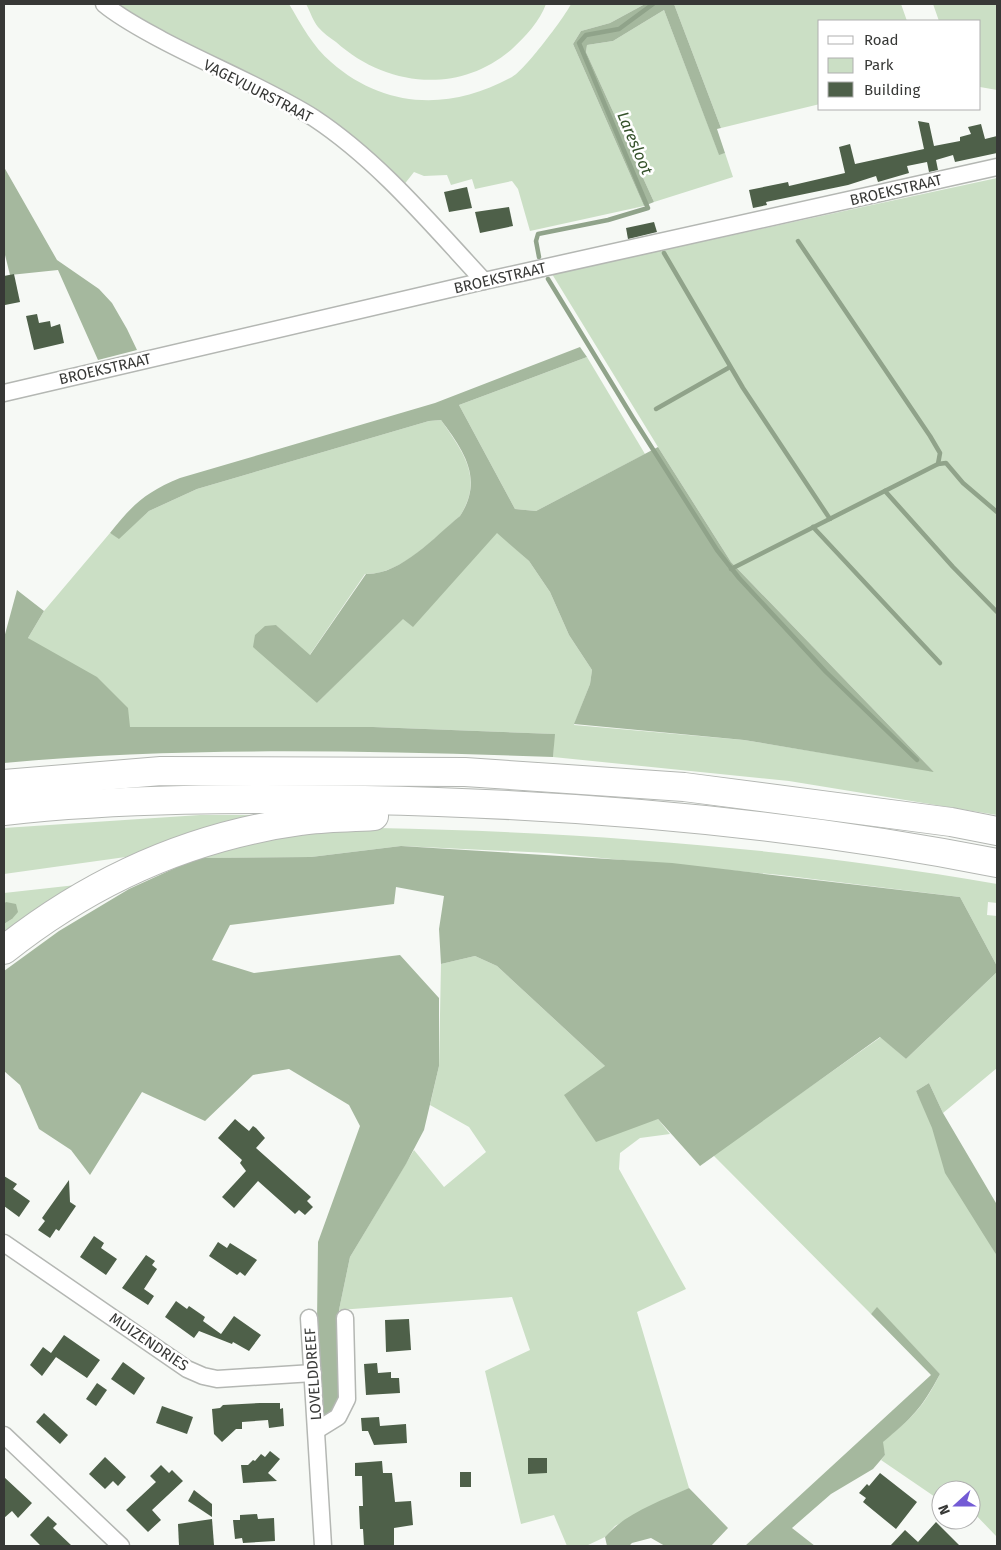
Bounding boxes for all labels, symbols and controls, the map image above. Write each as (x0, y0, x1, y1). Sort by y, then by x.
legend (818, 20, 981, 110)
text: Road (864, 31, 899, 49)
street label: VAGEVUURSTRAAT (200, 56, 316, 126)
text: Park (864, 56, 894, 74)
text: Building (864, 81, 920, 99)
water label: Laresloot (613, 109, 657, 178)
street label: BROEKSTRAAT (848, 171, 944, 209)
street label: BROEKSTRAAT (452, 259, 548, 297)
street label: BROEKSTRAAT (57, 350, 153, 388)
street label: MUIZENDRIES (106, 1309, 192, 1375)
street label: LOVELDDREEF (301, 1327, 325, 1421)
north arrow (931, 1480, 981, 1530)
text: N (935, 1502, 954, 1517)

